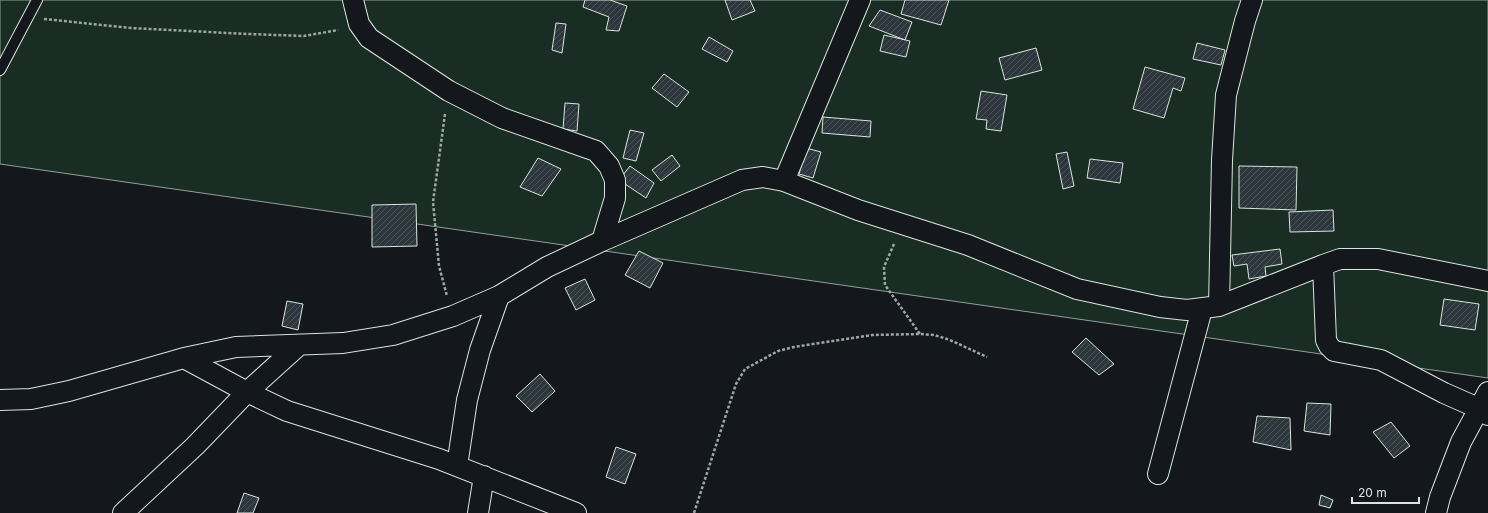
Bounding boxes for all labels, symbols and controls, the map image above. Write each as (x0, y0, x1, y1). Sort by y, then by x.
scale bar (1352, 479, 1419, 505)
text: 20 m (1358, 485, 1387, 500)

